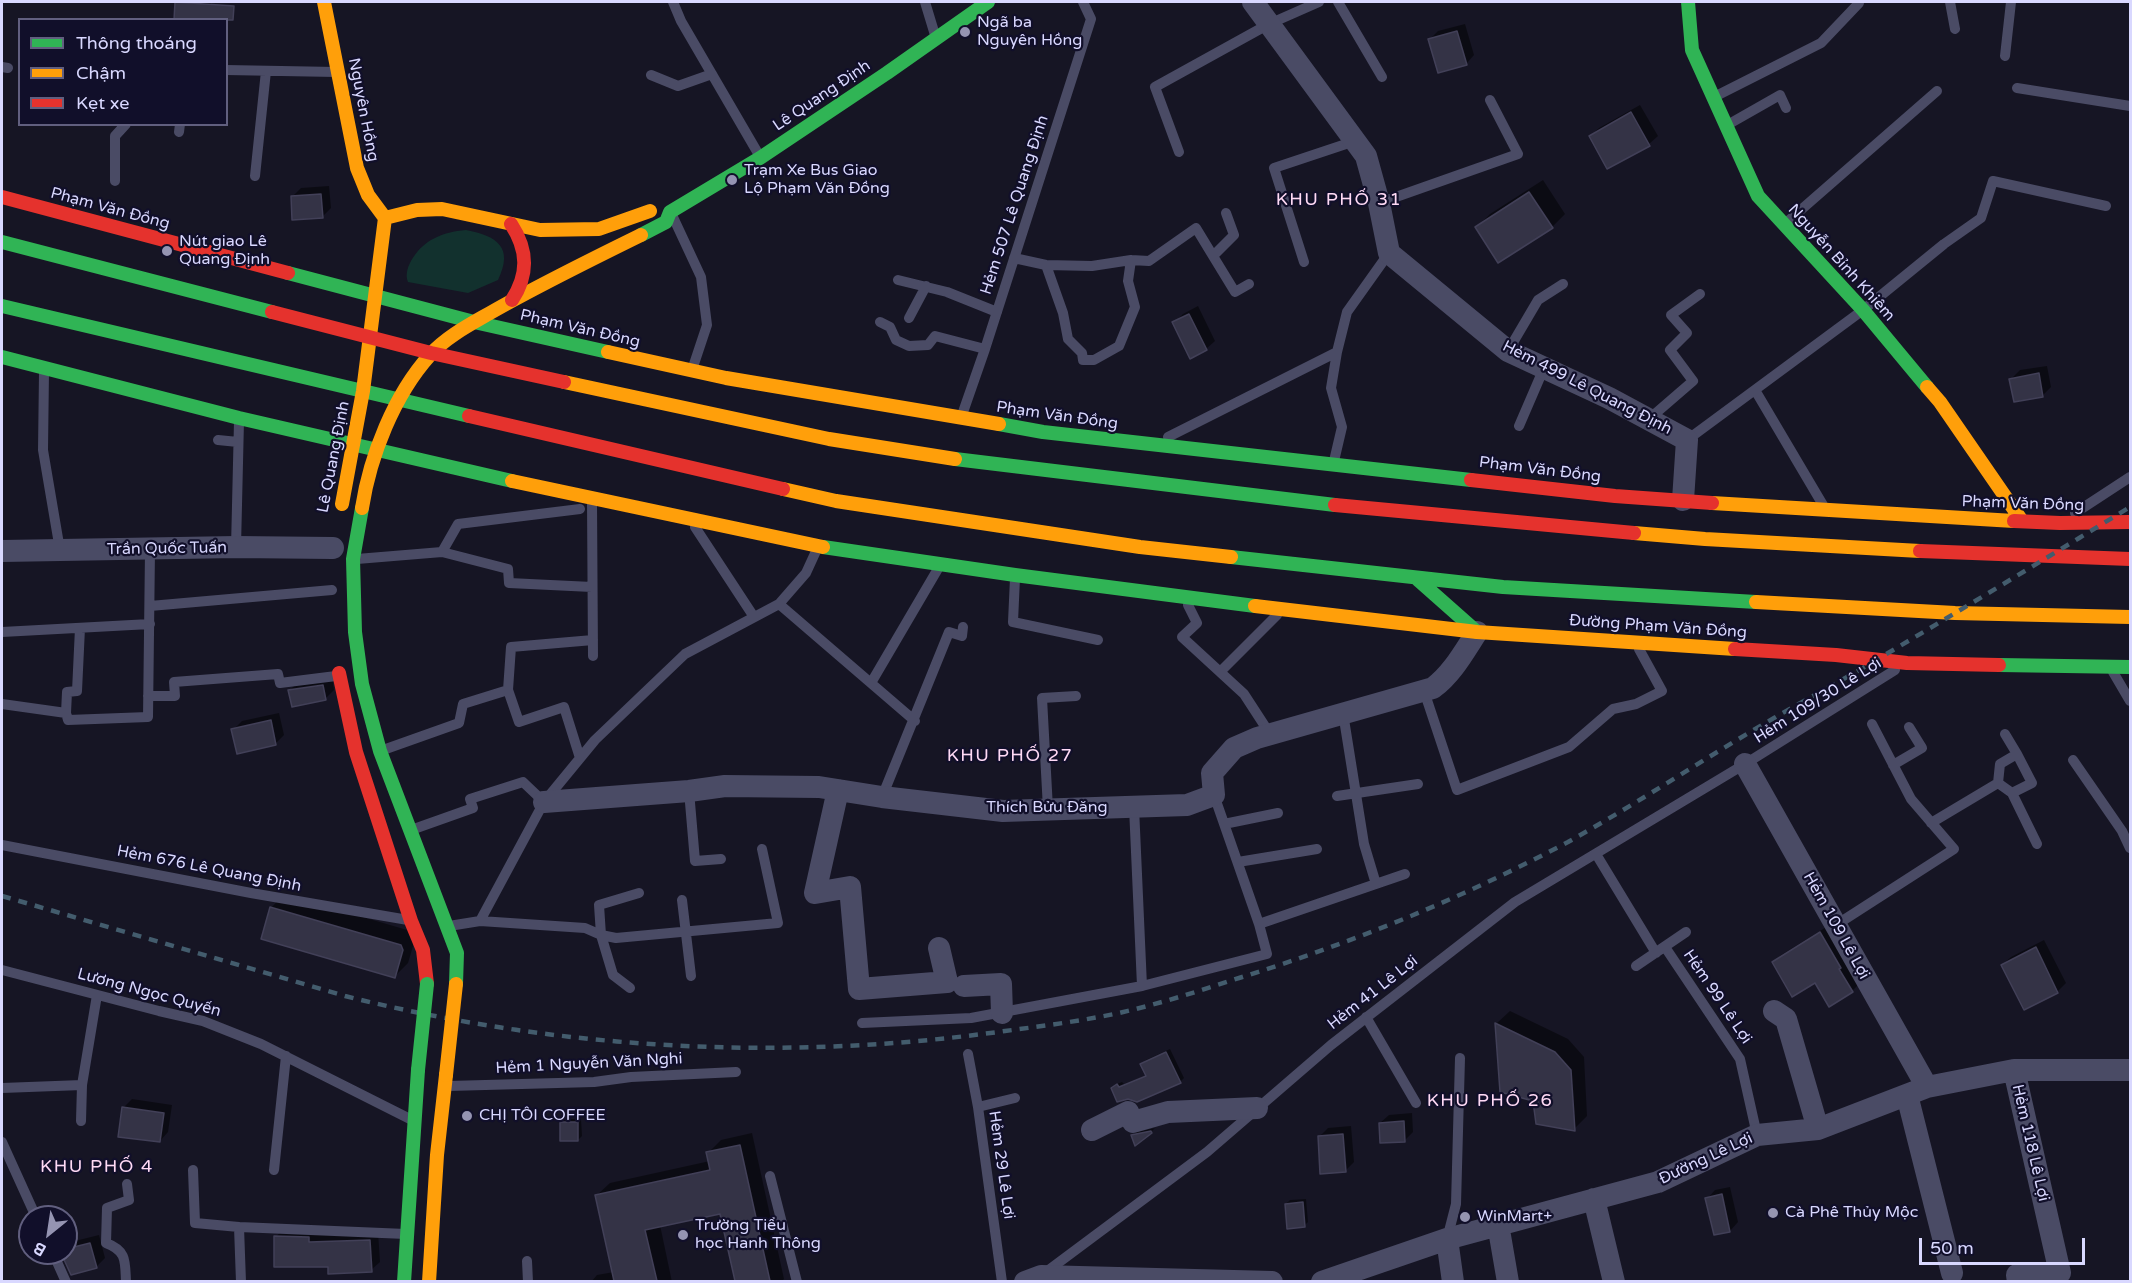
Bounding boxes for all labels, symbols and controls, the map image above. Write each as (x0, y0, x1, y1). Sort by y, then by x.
place label: Ngã ba Nguyên Hồng (977, 13, 1082, 51)
legend (18, 18, 228, 126)
marker: Ngã ba Nguyên Hồng (958, 25, 972, 39)
text: Thông thoáng (76, 32, 197, 54)
street label: Nguyên Hồng (344, 56, 382, 164)
street label: Lê Quang Định (770, 56, 874, 136)
text: Chậm (76, 62, 126, 84)
text: Kẹt xe (76, 92, 130, 114)
street label: Hẻm 507 Lê Quang Định (977, 113, 1053, 297)
place label: Trạm Xe Bus Giao Lộ Phạm Văn Đồng (744, 161, 890, 199)
marker: Trạm Xe Bus Giao Lộ Phạm Văn Đồng (725, 173, 739, 187)
street label: Phạm Văn Đồng (48, 184, 172, 234)
district label: KHU PHỐ 31 (1276, 189, 1402, 211)
street label: Nguyễn Bỉnh Khiêm (1783, 201, 1899, 325)
place label: Nút giao Lê Quang Định (179, 232, 270, 270)
marker: Nút giao Lê Quang Định (160, 244, 174, 258)
street label: Phạm Văn Đồng (518, 306, 642, 352)
street label: Hẻm 499 Lê Quang Định (1499, 337, 1675, 439)
street label: Phạm Văn Đồng (995, 398, 1119, 434)
street label: Lê Quang Định (314, 399, 354, 515)
street label: Phạm Văn Đồng (1478, 453, 1602, 487)
street label: Phạm Văn Đồng (1961, 492, 2085, 516)
street label: Trần Quốc Tuấn (107, 538, 227, 560)
street label: Đường Phạm Văn Đồng (1568, 611, 1748, 643)
street label: Hẻm 109/30 Lê Lợi (1751, 654, 1885, 748)
district label: KHU PHỐ 27 (947, 745, 1073, 767)
street label: Thích Bửu Đăng (986, 798, 1108, 818)
street label: Hẻm 676 Lê Quang Định (115, 842, 303, 896)
street label: Hẻm 109 Lê Lợi (1799, 869, 1873, 983)
street label: Hẻm 99 Lê Lợi (1678, 946, 1756, 1048)
street label: Hẻm 41 Lê Lợi (1324, 952, 1422, 1034)
street label: Lương Ngọc Quyến (75, 965, 223, 1021)
street label: Hẻm 1 Nguyễn Văn Nghi (495, 1050, 683, 1078)
street label: Hẻm 118 Lê Lợi (2007, 1083, 2053, 1203)
district label: KHU PHỐ 26 (1427, 1090, 1553, 1112)
place label: CHỊ TÔI COFFEE (479, 1106, 606, 1126)
marker: CHỊ TÔI COFFEE (460, 1109, 474, 1123)
street label: Hẻm 29 Lê Lợi (984, 1110, 1018, 1220)
street label: Đường Lê Lợi (1656, 1129, 1756, 1189)
district label: KHU PHỐ 4 (40, 1156, 154, 1178)
place label: Cà Phê Thủy Mộc (1785, 1203, 1918, 1223)
north arrow (18, 1205, 78, 1265)
marker: Cà Phê Thủy Mộc (1766, 1206, 1780, 1220)
place label: WinMart+ (1477, 1207, 1552, 1227)
marker: WinMart+ (1458, 1210, 1472, 1224)
place label: Trường Tiểu học Hanh Thông (695, 1216, 821, 1254)
scale bar (1922, 1226, 2088, 1264)
marker: Trường Tiểu học Hanh Thông (676, 1228, 690, 1242)
text: B (30, 1237, 50, 1260)
text: 50 m (1930, 1237, 1974, 1259)

